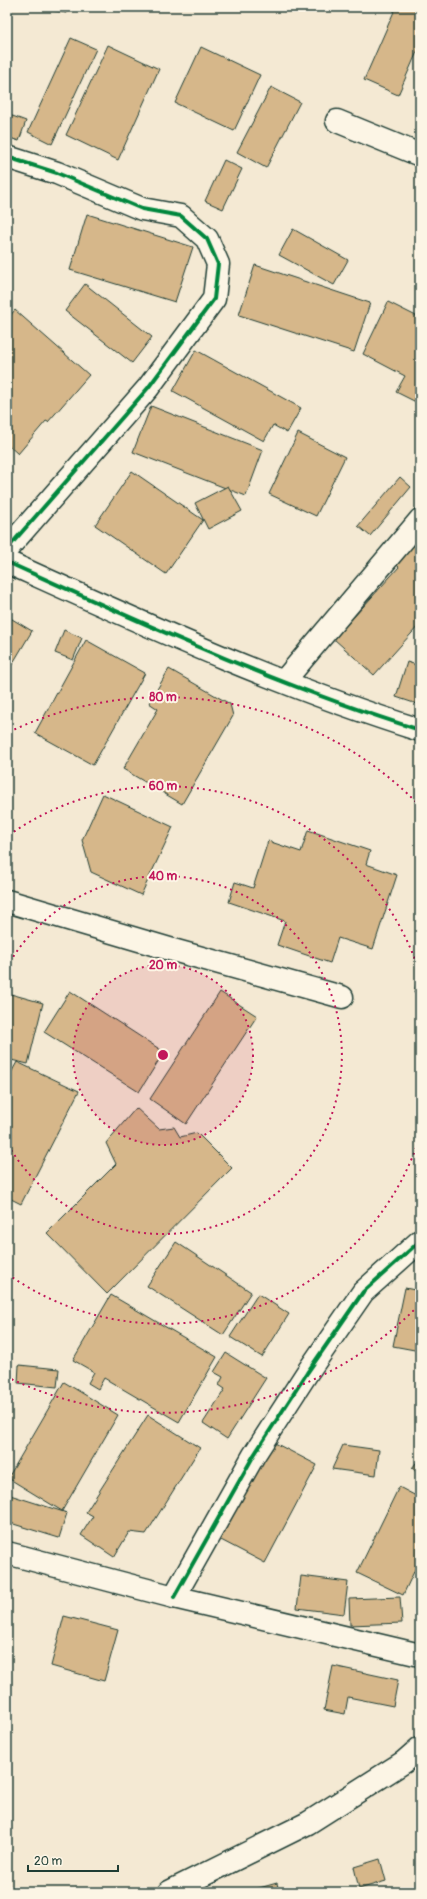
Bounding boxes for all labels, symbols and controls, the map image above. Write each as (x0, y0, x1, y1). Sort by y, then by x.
text: 80 m (149, 690, 177, 705)
text: 60 m (149, 779, 178, 794)
text: 40 m (148, 869, 178, 884)
text: 20 m (149, 958, 177, 973)
centre of rings (156, 1048, 170, 1062)
scale bar (28, 1847, 118, 1873)
text: 20 m (34, 1854, 63, 1869)

